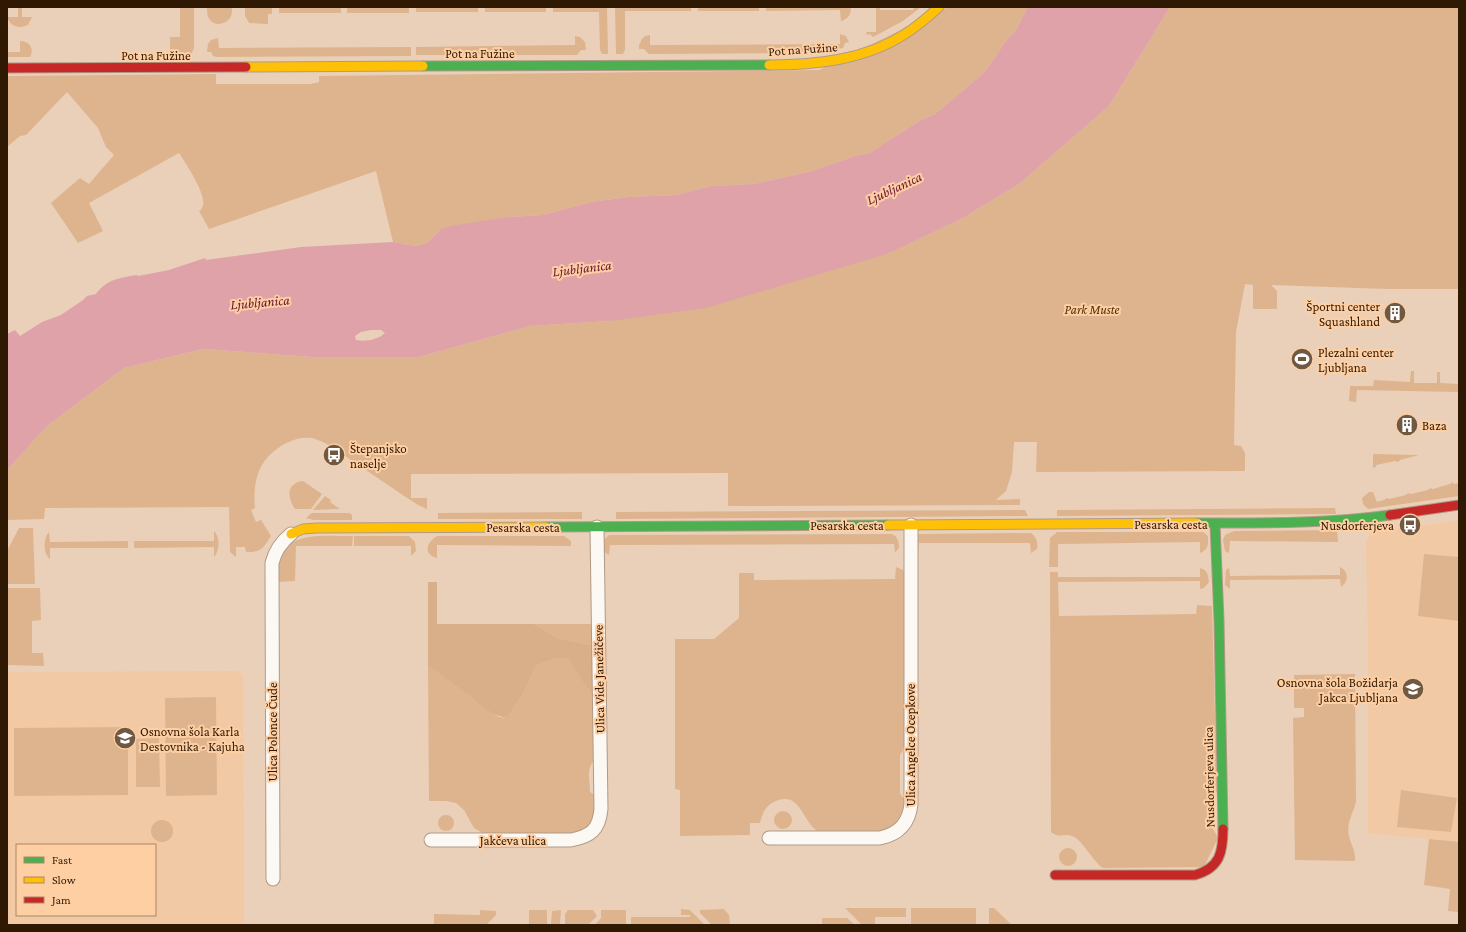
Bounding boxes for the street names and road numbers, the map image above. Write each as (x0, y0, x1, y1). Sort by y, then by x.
street label: Pot na Fužine (768, 39, 839, 59)
street label: Pot na Fužine (445, 46, 515, 61)
street label: Pot na Fužine (121, 48, 191, 63)
street label: Pesarska cesta (1134, 517, 1208, 532)
street label: Pesarska cesta (810, 518, 884, 533)
street label: Pesarska cesta (486, 520, 560, 535)
street label: Ulica Vide Janežičeve (591, 624, 607, 734)
street label: Ulica Polonce Čude (265, 682, 280, 782)
street label: Ulica Angelce Ocepkove (903, 683, 918, 807)
street label: Nusdorferjeva ulica (1201, 726, 1218, 828)
street label: Jakčeva ulica (479, 833, 546, 848)

